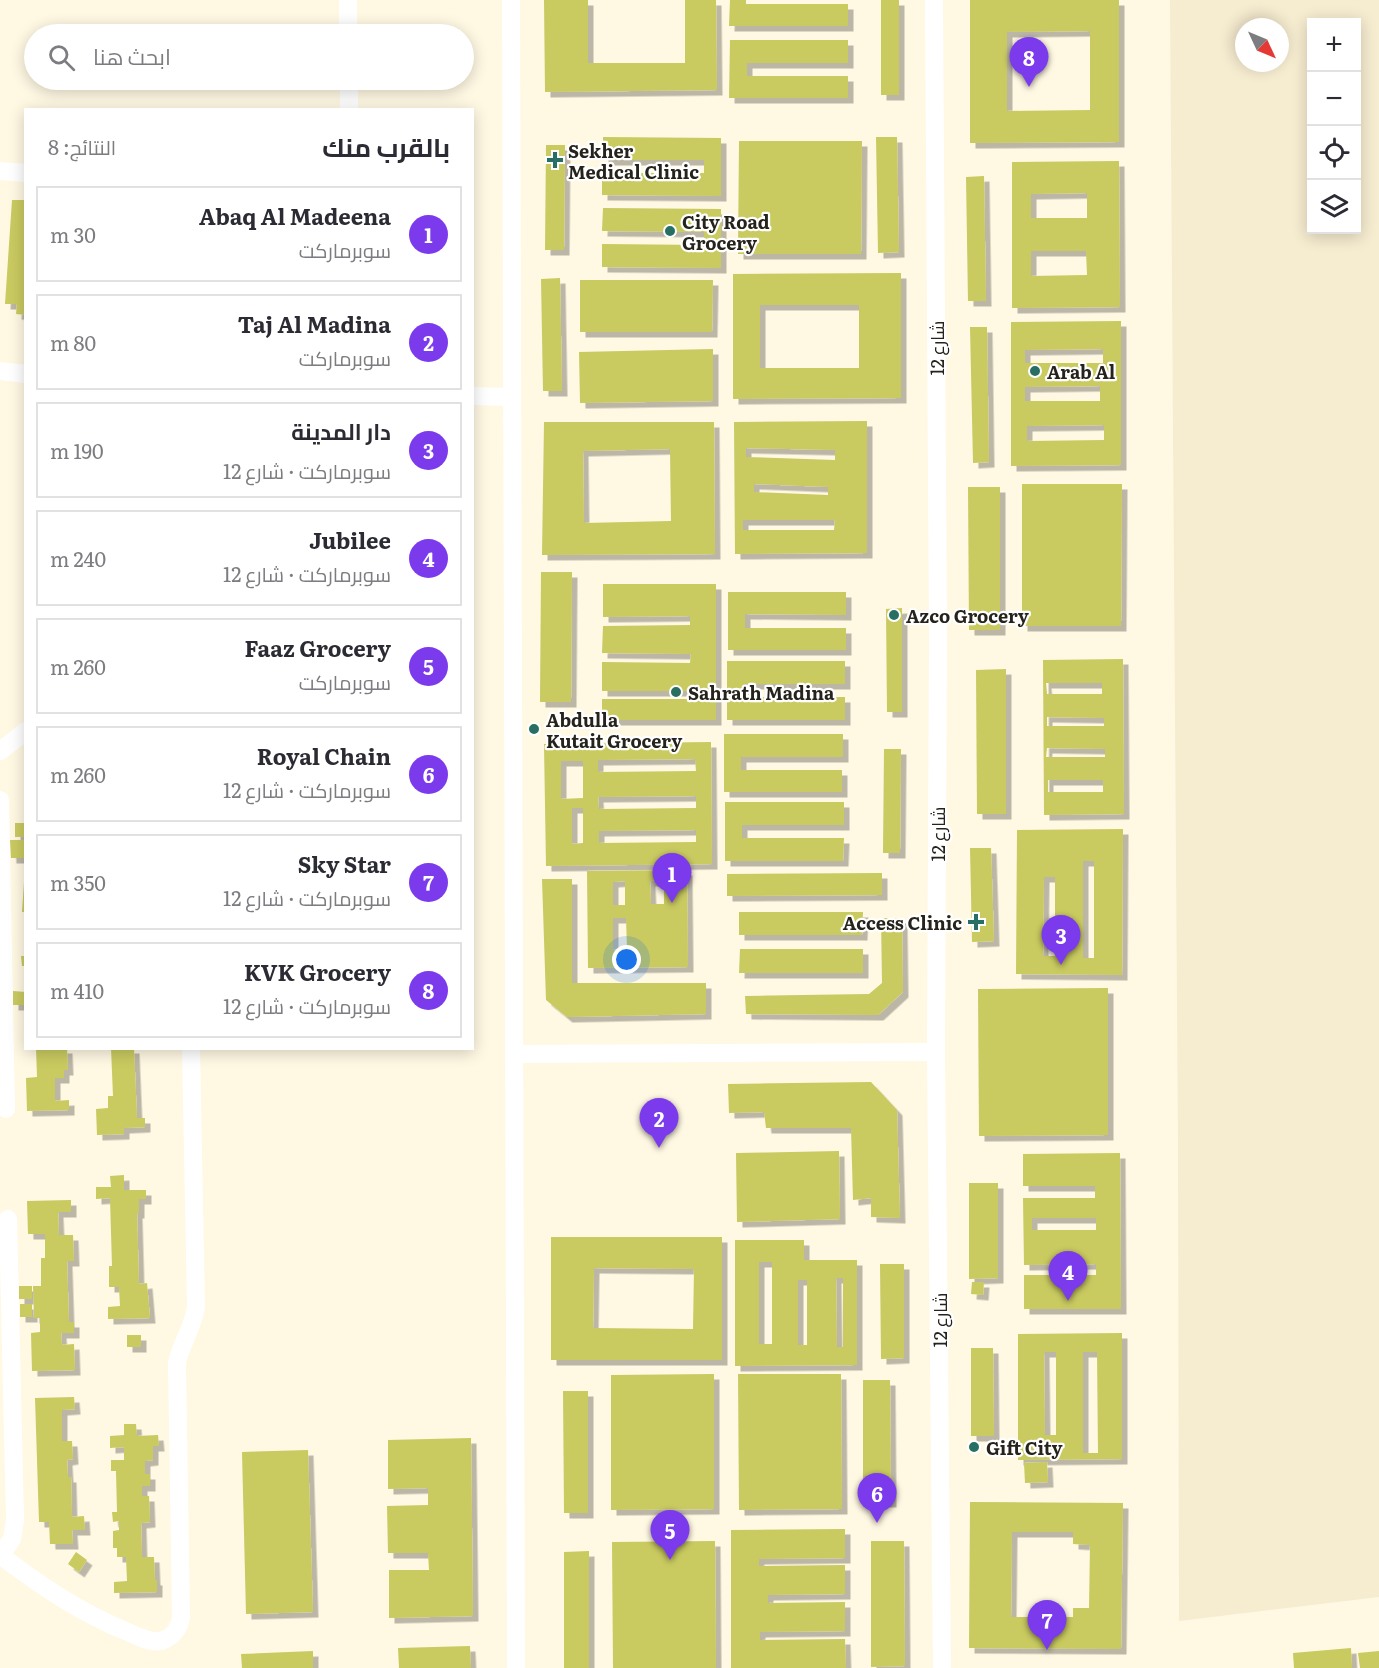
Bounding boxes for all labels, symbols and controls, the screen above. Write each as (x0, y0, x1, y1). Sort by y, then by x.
north arrow (1235, 18, 1289, 72)
map controls (1307, 18, 1361, 234)
button: + (1307, 18, 1361, 72)
search box (24, 24, 474, 90)
pin: 8 (1010, 38, 1048, 87)
text: ابحث هنا (93, 39, 171, 72)
icon: search (45, 41, 78, 74)
button: − (1307, 72, 1361, 126)
text: بالقرب منك (322, 126, 450, 165)
button: locate (1307, 126, 1361, 180)
text: النتائج: 8 (48, 131, 116, 161)
place label: Sekher Medical Clinic (568, 137, 699, 185)
marker: Sekher Medical Clinic (546, 151, 564, 169)
button: layers (1307, 180, 1361, 234)
text: Abaq Al Madeena (199, 199, 391, 232)
place label: City Road Grocery (682, 208, 770, 256)
text: 30 m (50, 219, 96, 249)
text: 1 (424, 219, 433, 249)
marker: City Road Grocery (663, 224, 677, 238)
text: سوبرماركت (299, 234, 391, 264)
text: Taj Al Madina (238, 307, 391, 340)
street label: شارع 12 (923, 321, 950, 375)
text: 80 m (50, 327, 96, 357)
text: 2 (423, 327, 434, 357)
text: سوبرماركت (299, 342, 391, 372)
place label: Arab Al (1047, 358, 1116, 385)
marker: Arab Al (1028, 364, 1042, 378)
text: دار المدينة (291, 414, 391, 447)
text: 190 m (50, 435, 104, 465)
text: 3 (423, 435, 434, 465)
text: سوبرماركت · شارع 12 (223, 455, 391, 485)
text: Jubilee (309, 523, 391, 556)
text: 240 m (50, 543, 106, 573)
text: 4 (422, 543, 435, 573)
text: سوبرماركت · شارع 12 (223, 558, 391, 588)
place label: Azco Grocery (906, 602, 1029, 629)
marker: Azco Grocery (887, 608, 901, 622)
text: Faaz Grocery (244, 631, 391, 664)
text: 260 m (50, 651, 106, 681)
text: 5 (423, 651, 434, 681)
text: سوبرماركت (299, 666, 391, 696)
place label: Sahrath Madina (688, 679, 835, 706)
marker: Sahrath Madina (669, 685, 683, 699)
place label: Abdulla Kutait Grocery (546, 706, 682, 754)
marker: Abdulla Kutait Grocery (527, 722, 541, 736)
text: Royal Chain (257, 739, 391, 772)
text: 260 m (50, 759, 106, 789)
text: 6 (423, 759, 434, 789)
text: سوبرماركت · شارع 12 (223, 774, 391, 804)
street label: شارع 12 (924, 807, 951, 861)
text: Sky Star (298, 847, 391, 880)
pin: 1 (652, 854, 692, 903)
text: 350 m (50, 867, 106, 897)
text: 7 (423, 867, 434, 897)
text: سوبرماركت · شارع 12 (223, 882, 391, 912)
place label: Access Clinic (843, 909, 962, 936)
marker: Access Clinic (967, 913, 985, 931)
pin: 3 (1042, 916, 1080, 965)
your location (612, 945, 641, 974)
text: KVK Grocery (244, 955, 391, 988)
text: 410 m (50, 975, 104, 1005)
text: 8 (423, 975, 434, 1005)
text: سوبرماركت · شارع 12 (223, 990, 391, 1020)
pin: 2 (640, 1098, 678, 1148)
pin: 4 (1048, 1252, 1088, 1301)
street label: شارع 12 (926, 1293, 953, 1347)
place label: Gift City (986, 1434, 1062, 1461)
marker: Gift City (967, 1440, 981, 1454)
pin: 6 (858, 1474, 896, 1523)
pin: 5 (650, 1510, 690, 1560)
pin: 7 (1028, 1600, 1066, 1650)

